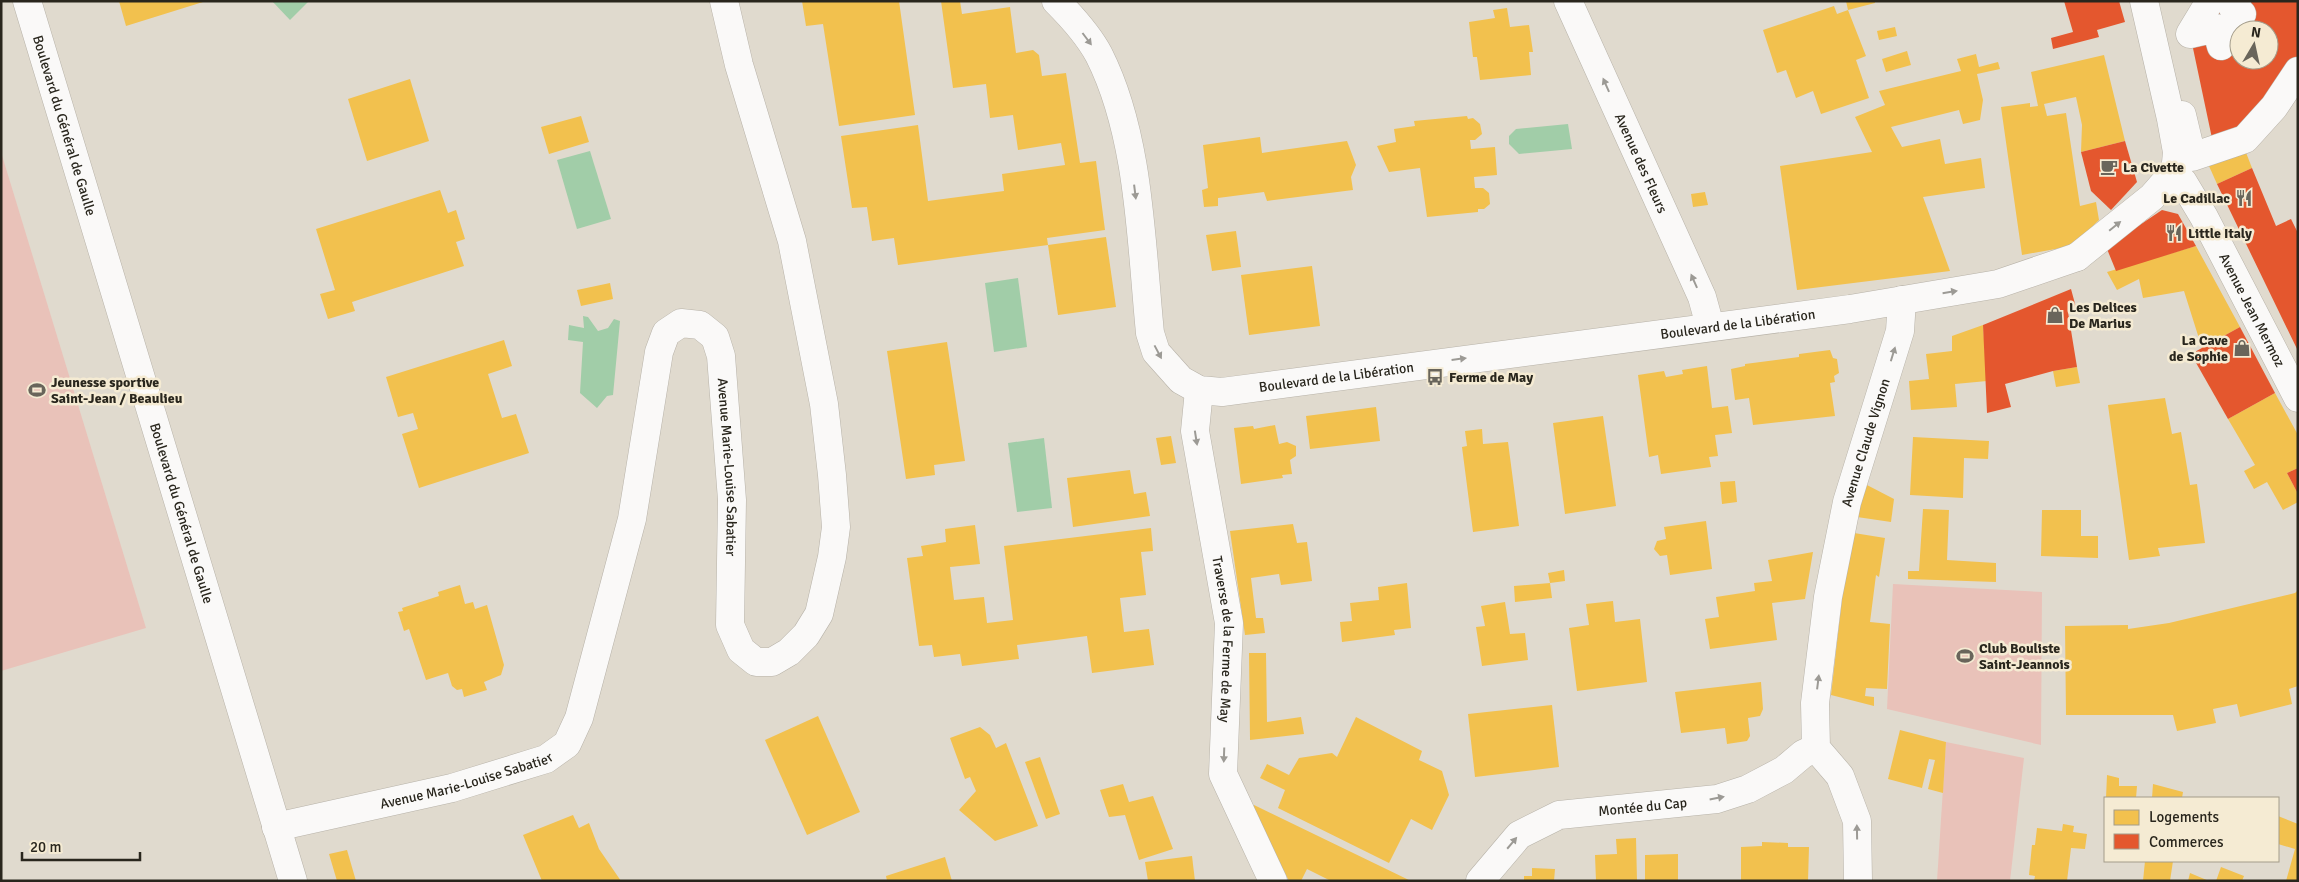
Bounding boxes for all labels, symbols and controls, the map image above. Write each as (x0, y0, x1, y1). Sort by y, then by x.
north arrow (2229, 20, 2279, 70)
text: N (2250, 23, 2262, 42)
one-way arrow (1082, 32, 1092, 46)
street label: Boulevard du Général de Gaulle (29, 33, 99, 218)
one-way arrow (1601, 78, 1609, 92)
street label: Avenue des Fleurs (1611, 111, 1671, 216)
cafe icon: La Civette (2099, 157, 2119, 177)
place label: La Civette (2123, 159, 2184, 176)
one-way arrow (1131, 184, 1139, 200)
restaurant icon: Le Cadillac (2234, 188, 2254, 208)
place label: Le Cadillac (2163, 190, 2230, 207)
one-way arrow (2108, 221, 2122, 231)
restaurant icon: Little Italy (2164, 223, 2184, 243)
place label: Little Italy (2188, 225, 2252, 242)
street label: Avenue Jean Mermoz (2215, 250, 2288, 370)
one-way arrow (1690, 273, 1699, 288)
one-way arrow (1942, 288, 1958, 296)
place label: Les Delices De Marius (2069, 299, 2137, 332)
shop icon: Les Delices De Marius (2045, 305, 2065, 325)
street label: Boulevard de la Libération (1659, 306, 1816, 343)
place label: La Cave de Sophie (2169, 332, 2228, 365)
shop icon: La Cave de Sophie (2232, 338, 2252, 358)
one-way arrow (1154, 345, 1162, 359)
one-way arrow (1889, 346, 1897, 361)
one-way arrow (1452, 355, 1468, 363)
street label: Boulevard de la Libération (1258, 359, 1415, 396)
bus stop icon: Ferme de May (1425, 367, 1445, 387)
place label: Ferme de May (1449, 369, 1533, 386)
place label: Jeunesse sportive Saint-Jean / Beaulieu (51, 374, 183, 407)
street label: Avenue Claude Vignon (1838, 376, 1894, 508)
street label: Avenue Marie-Louise Sabatier (714, 377, 740, 557)
sports icon: Jeunesse sportive Saint-Jean / Beaulieu (27, 380, 47, 400)
street label: Boulevard du Général de Gaulle (146, 421, 217, 606)
one-way arrow (1193, 431, 1201, 447)
street label: Traverse de la Ferme de May (1208, 555, 1237, 723)
place label: Club Bouliste Saint-Jeannois (1979, 640, 2070, 673)
sports icon: Club Bouliste Saint-Jeannois (1955, 646, 1975, 666)
one-way arrow (1814, 674, 1822, 690)
street label: Avenue Marie-Louise Sabatier (378, 748, 557, 813)
one-way arrow (1220, 748, 1228, 764)
street label: Montée du Cap (1597, 794, 1688, 820)
one-way arrow (1709, 794, 1725, 802)
legend (2104, 797, 2279, 862)
text: Logements (2149, 808, 2220, 826)
one-way arrow (1853, 824, 1861, 840)
scale bar (22, 830, 140, 862)
text: Commerces (2149, 833, 2224, 851)
one-way arrow (1506, 837, 1517, 850)
text: 20 m (30, 838, 61, 856)

